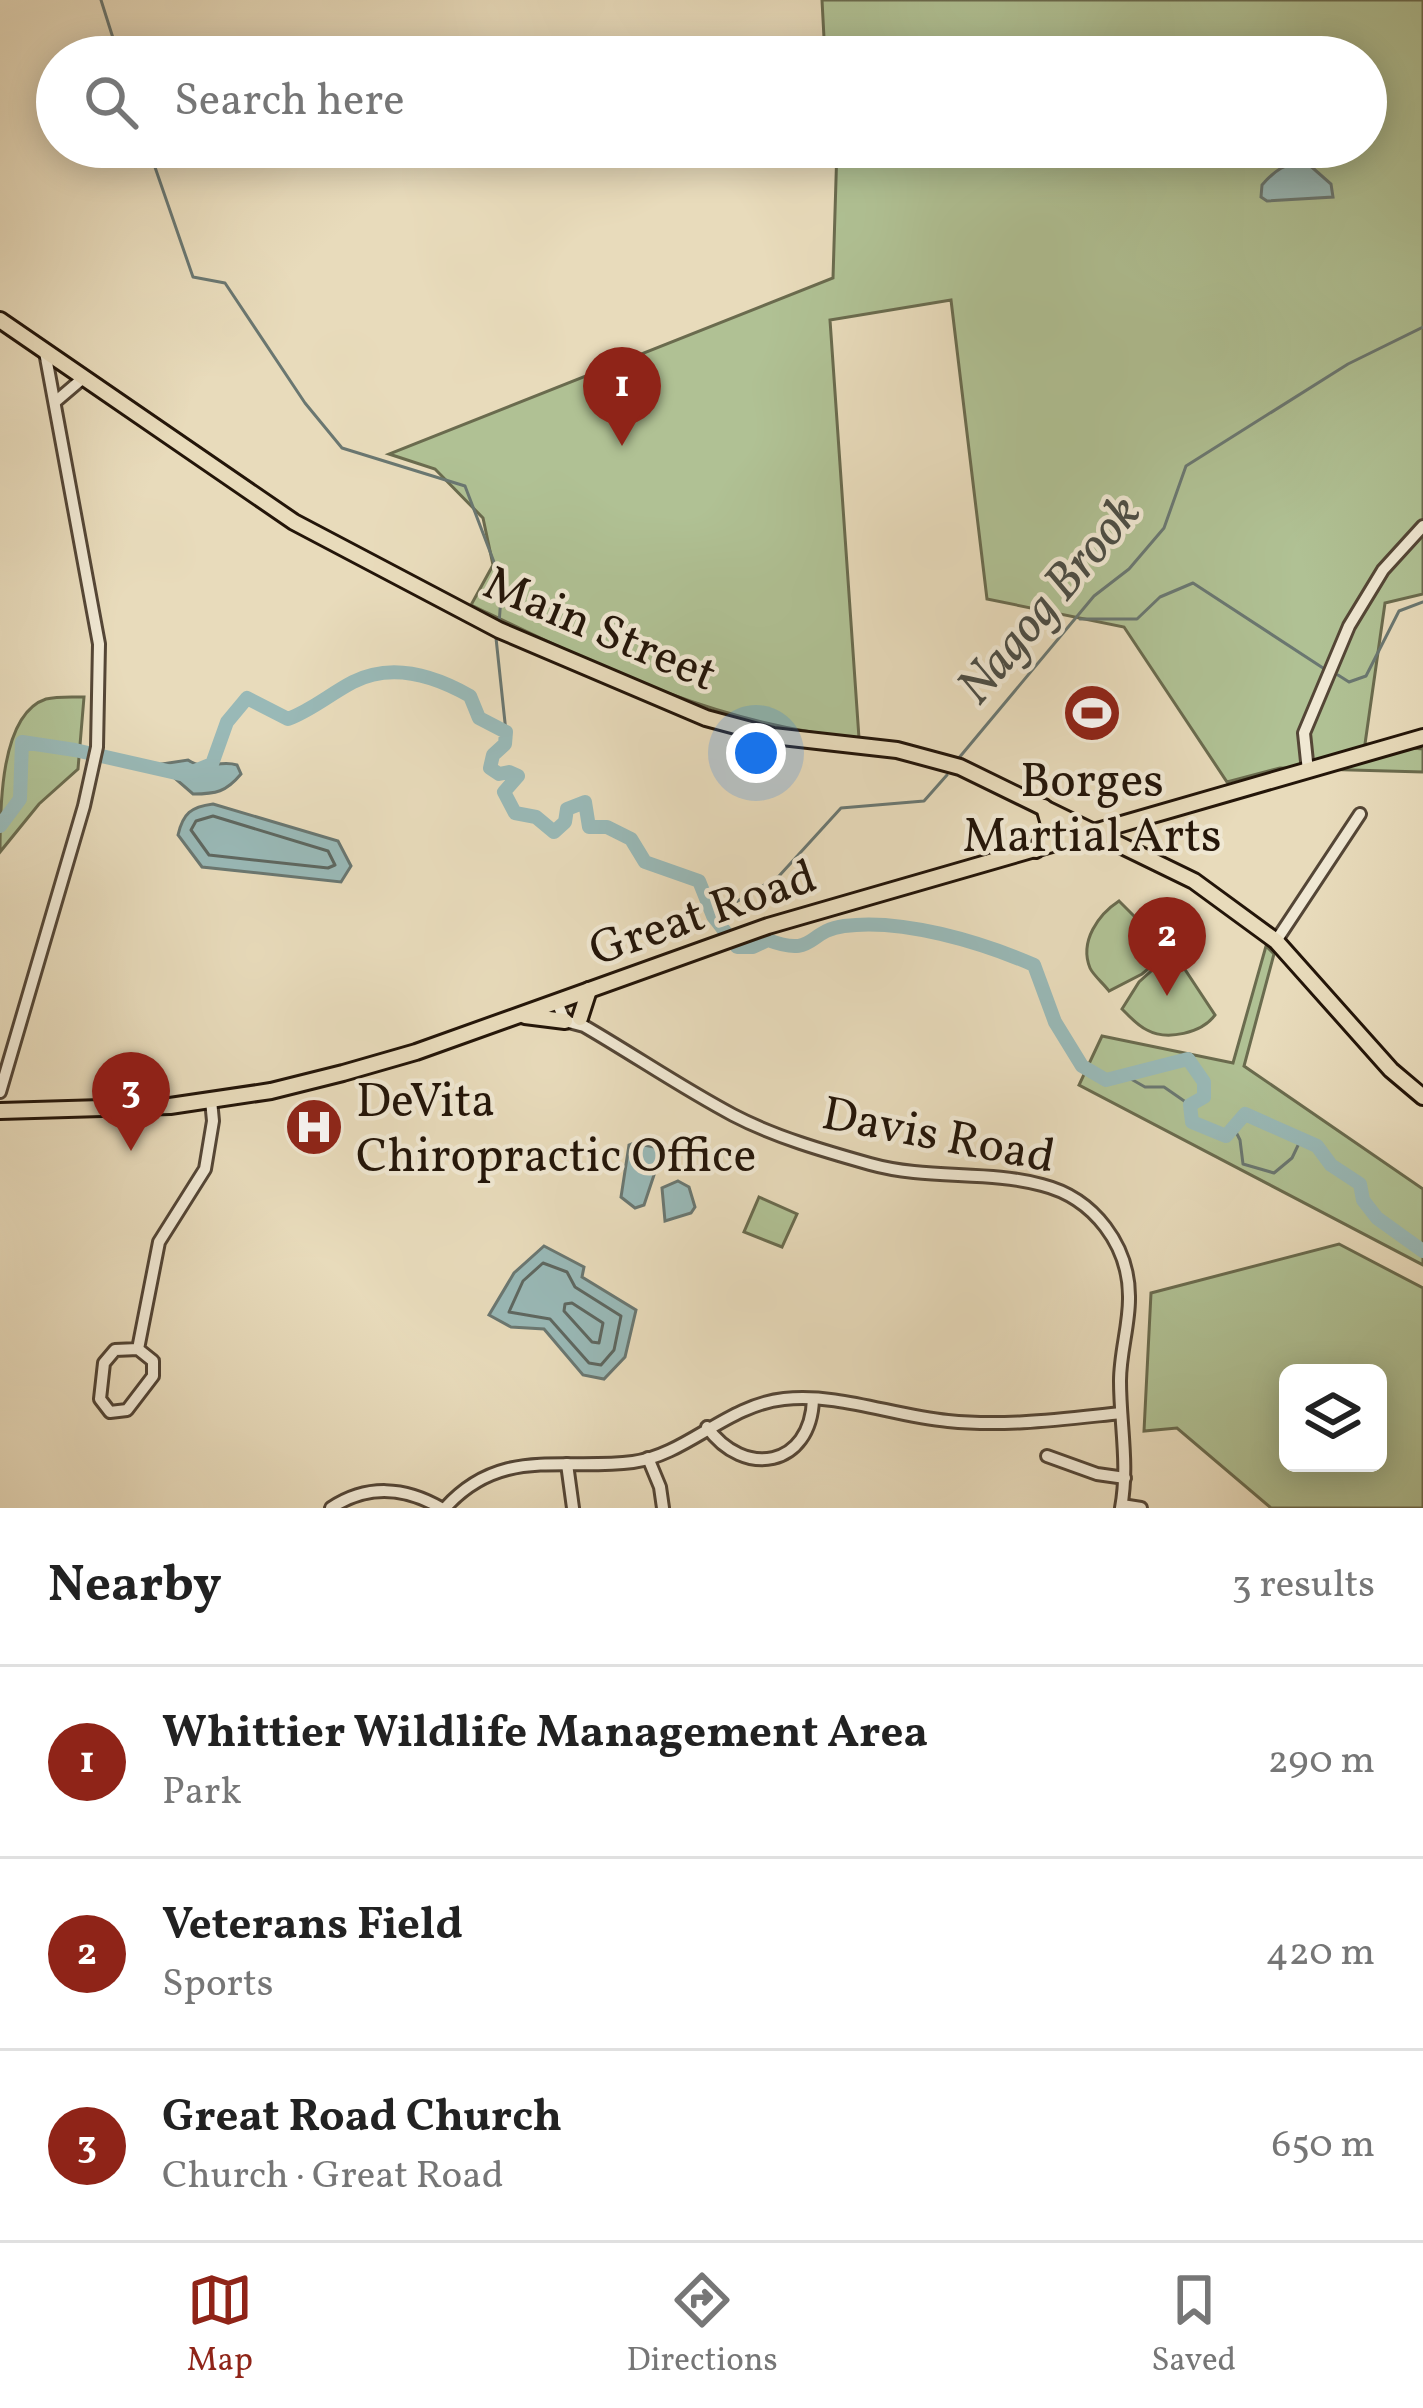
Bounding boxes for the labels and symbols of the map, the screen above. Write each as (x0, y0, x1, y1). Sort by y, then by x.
pin: 1 (583, 347, 661, 446)
water label: Nagog Brook (942, 481, 1159, 721)
street label: Main Street (472, 552, 726, 710)
sports icon: Borges Martial Arts (1061, 682, 1123, 744)
your location (726, 723, 786, 783)
place label: Borges Martial Arts (962, 750, 1222, 872)
street label: Great Road (581, 845, 826, 985)
pin: 2 (1128, 897, 1206, 996)
pin: 3 (92, 1052, 170, 1151)
place label: DeVita Chiropractic Office (356, 1070, 756, 1192)
street label: Davis Road (816, 1082, 1060, 1193)
hospital icon: DeVita Chiropractic Office (283, 1096, 345, 1158)

